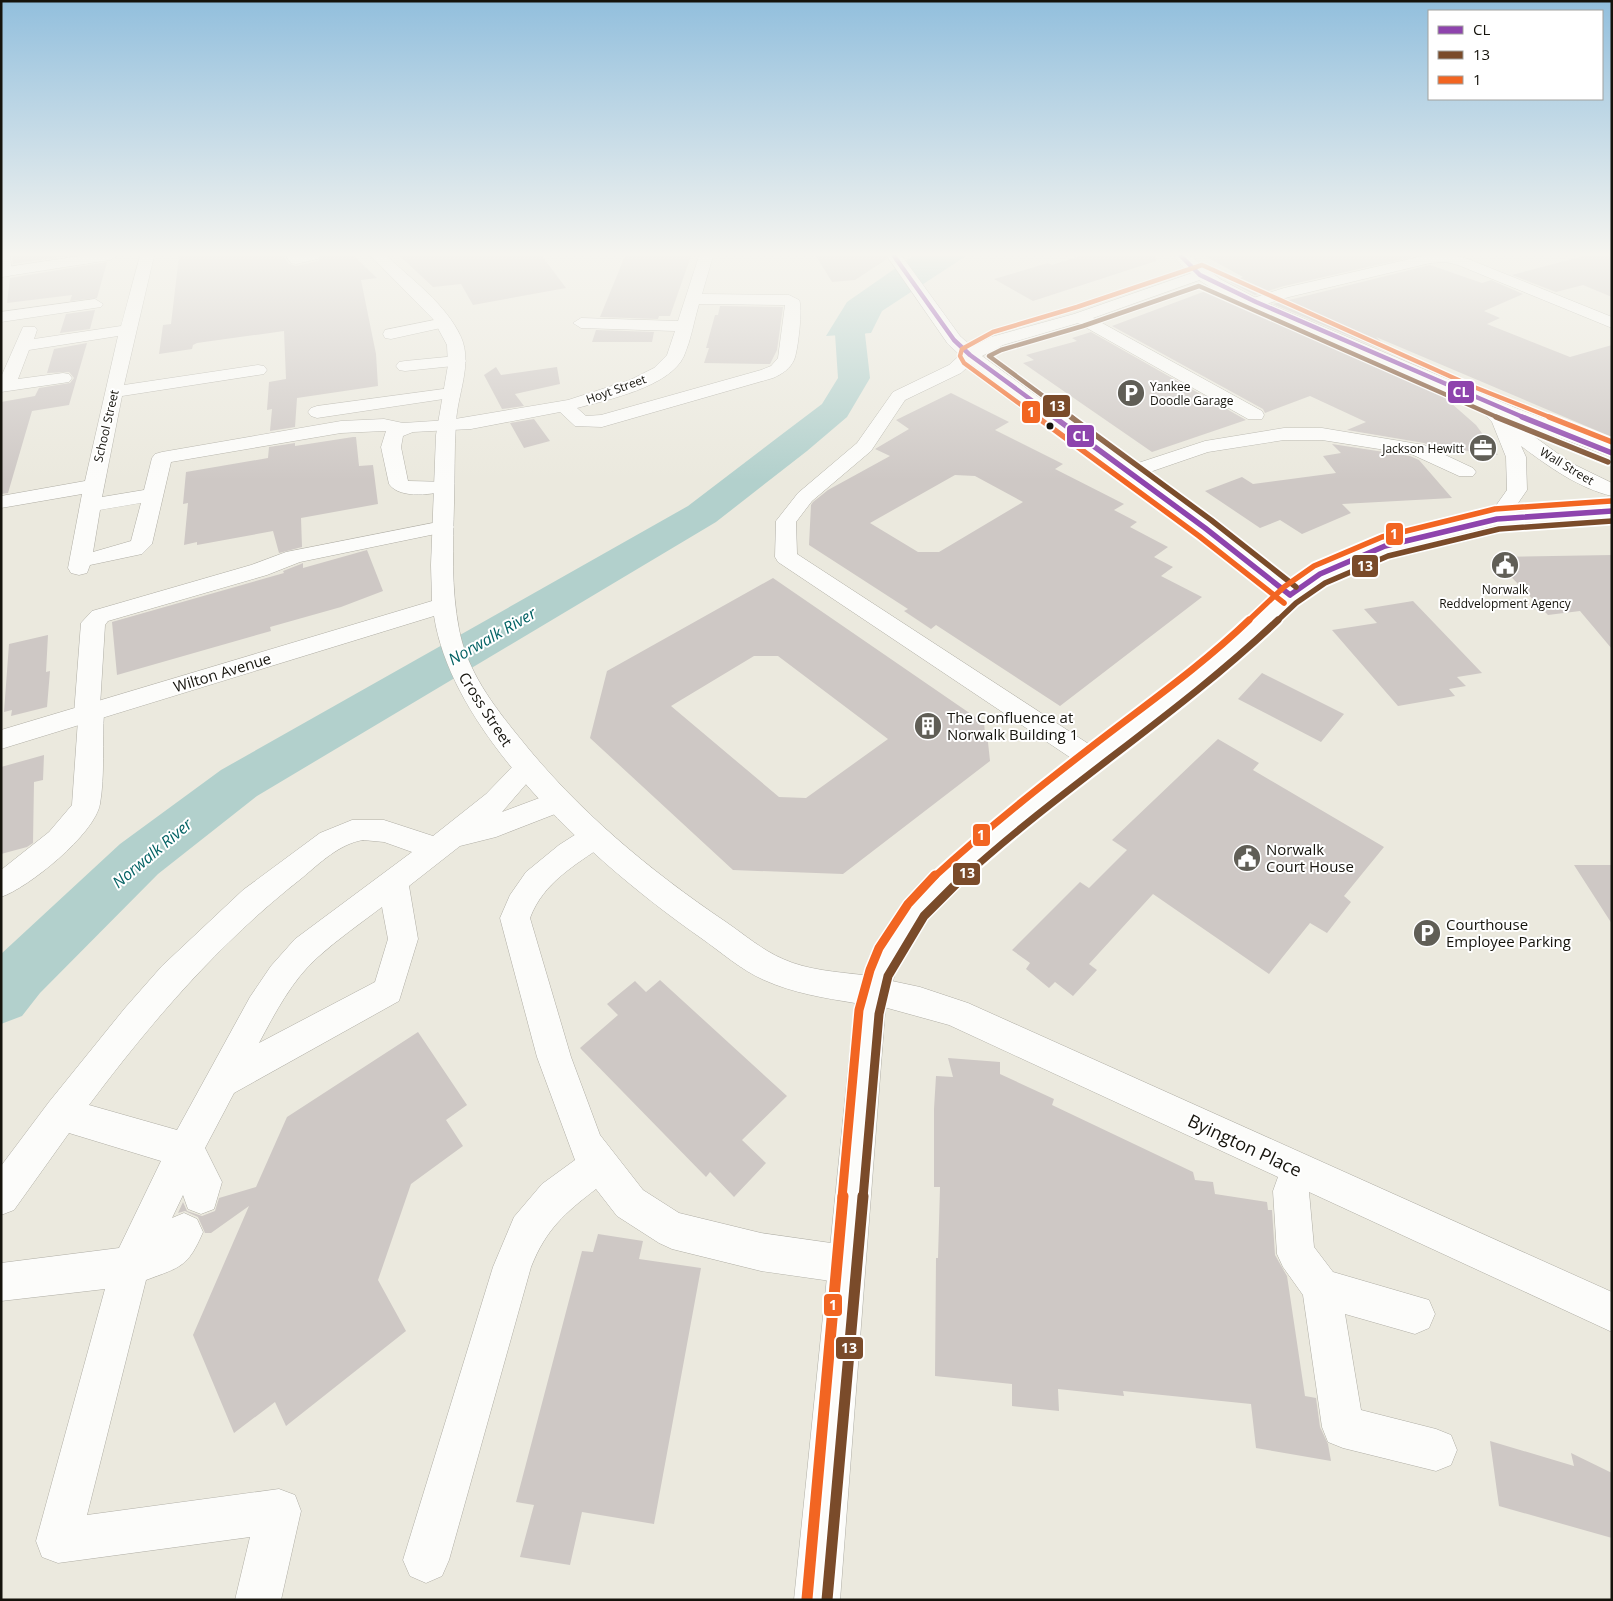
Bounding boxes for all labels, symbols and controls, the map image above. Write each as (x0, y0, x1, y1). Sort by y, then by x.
legend (1428, 10, 1603, 100)
text: CL (1473, 19, 1490, 39)
text: 13 (1473, 44, 1490, 64)
text: 1 (1473, 69, 1482, 89)
street label: Hoyt Street (583, 370, 649, 408)
parking icon: Yankee Doodle Garage (1116, 378, 1146, 408)
place label: Yankee Doodle Garage (1150, 378, 1234, 409)
line badge: CL (1447, 380, 1475, 404)
text: CL (1453, 382, 1469, 401)
street label: School Street (89, 388, 123, 464)
line badge: 13 (1042, 394, 1071, 418)
text: 13 (1049, 396, 1065, 415)
line badge: 1 (1021, 400, 1041, 424)
text: 1 (1027, 402, 1035, 421)
unlabelled marker (1045, 421, 1055, 431)
line badge: CL (1066, 424, 1095, 448)
text: CL (1073, 426, 1089, 445)
office icon: Jackson Hewitt (1468, 433, 1498, 463)
place label: Jackson Hewitt (1381, 440, 1464, 457)
street label: Wall Street (1537, 443, 1597, 489)
line badge: 1 (1385, 522, 1404, 546)
text: 1 (1390, 524, 1398, 543)
public building icon: Norwalk Reddvelopment Agency (1490, 550, 1520, 580)
line badge: 13 (1351, 554, 1379, 578)
text: 13 (1357, 556, 1373, 575)
place label: Norwalk Reddvelopment Agency (1439, 581, 1572, 612)
water label: Norwalk River (444, 602, 540, 670)
street label: Wilton Avenue (171, 648, 273, 696)
street label: Cross Street (455, 668, 517, 750)
place label: The Confluence at Norwalk Building 1 (947, 707, 1078, 744)
building icon: The Confluence at Norwalk Building 1 (913, 711, 943, 741)
water label: Norwalk River (107, 813, 197, 893)
line badge: 1 (972, 823, 991, 847)
text: 1 (977, 825, 985, 844)
place label: Norwalk Court House (1266, 839, 1354, 876)
public building icon: Norwalk Court House (1232, 843, 1262, 873)
line badge: 13 (952, 862, 981, 886)
text: 13 (959, 863, 975, 882)
place label: Courthouse Employee Parking (1446, 914, 1571, 951)
parking icon: Courthouse Employee Parking (1412, 918, 1442, 948)
street label: Byington Place (1184, 1108, 1306, 1182)
line badge: 1 (823, 1293, 843, 1317)
text: 1 (829, 1295, 837, 1314)
line badge: 13 (835, 1336, 864, 1360)
text: 13 (841, 1338, 857, 1357)

